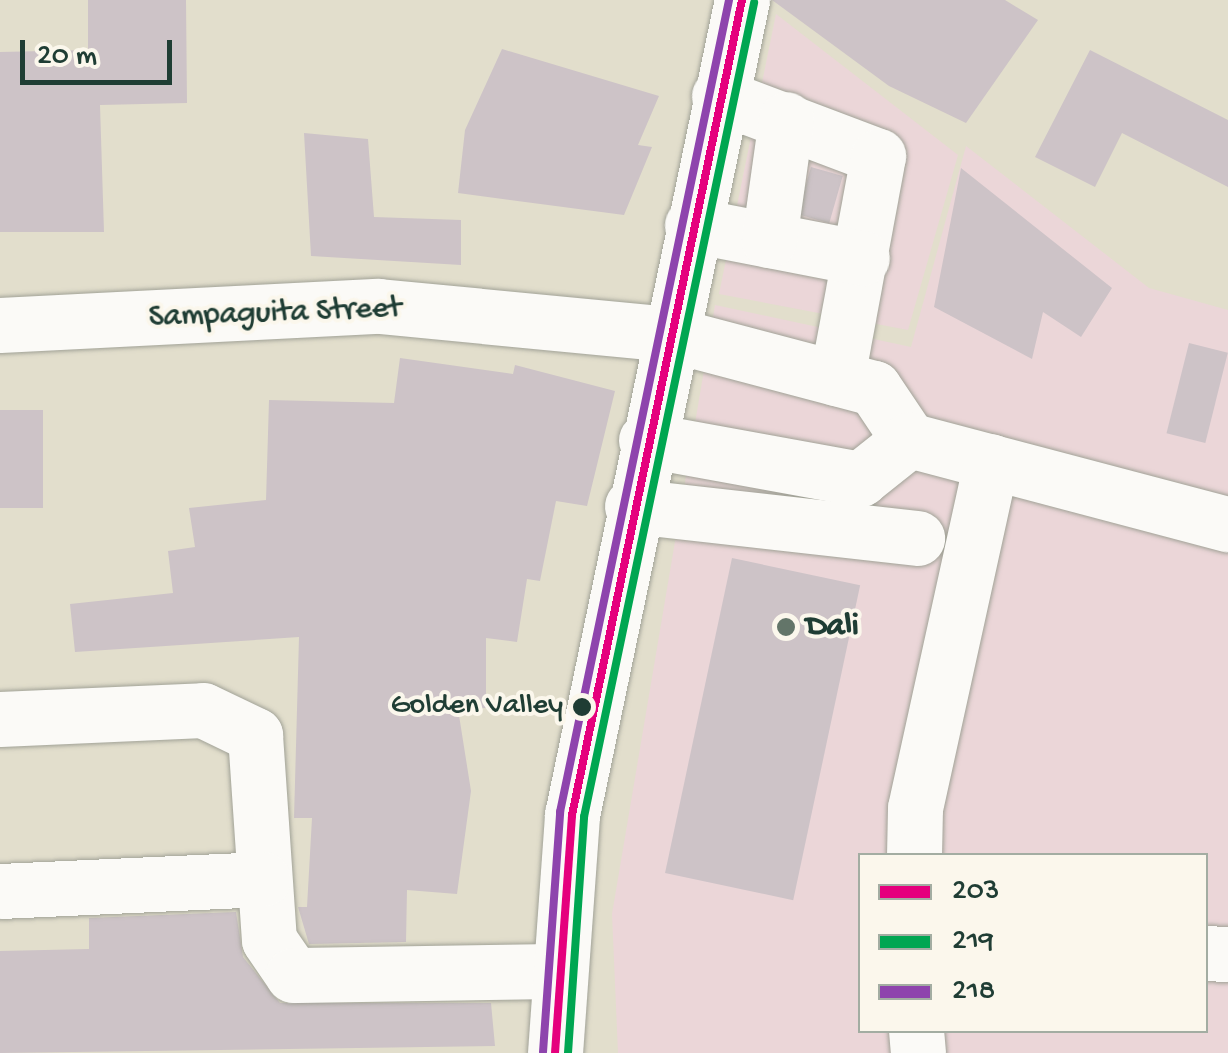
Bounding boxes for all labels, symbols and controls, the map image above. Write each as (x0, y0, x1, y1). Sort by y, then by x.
scale bar (25, 20, 178, 82)
text: 20 m (37, 40, 97, 75)
street label: Sampaguita Street (148, 290, 402, 338)
place label: Dali (806, 608, 859, 646)
marker: Dali (775, 616, 797, 638)
place label: Golden Valley (391, 689, 563, 725)
marker: Golden Valley (572, 697, 592, 717)
legend (858, 853, 1208, 1033)
text: 203 (952, 875, 999, 910)
text: 219 (952, 925, 994, 960)
text: 218 (952, 975, 995, 1010)

